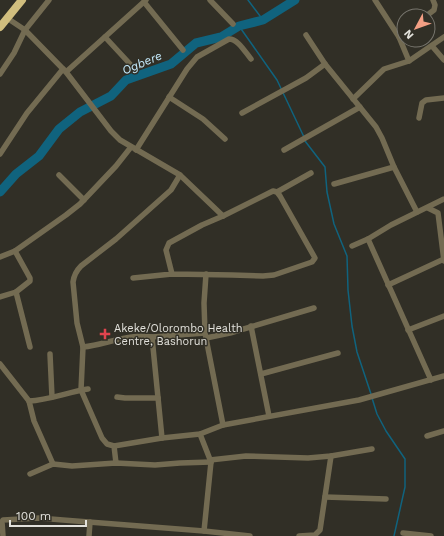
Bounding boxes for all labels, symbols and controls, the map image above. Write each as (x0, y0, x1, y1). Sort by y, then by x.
north arrow (396, 8, 436, 48)
text: N (401, 27, 416, 42)
water label: Ogbere (120, 48, 164, 78)
place label: Akeke/Olorombo Health Centre, Bashorun (114, 322, 243, 348)
marker: Akeke/Olorombo Health Centre, Bashorun (99, 328, 111, 340)
scale bar (10, 502, 86, 528)
text: 100 m (16, 509, 51, 523)

